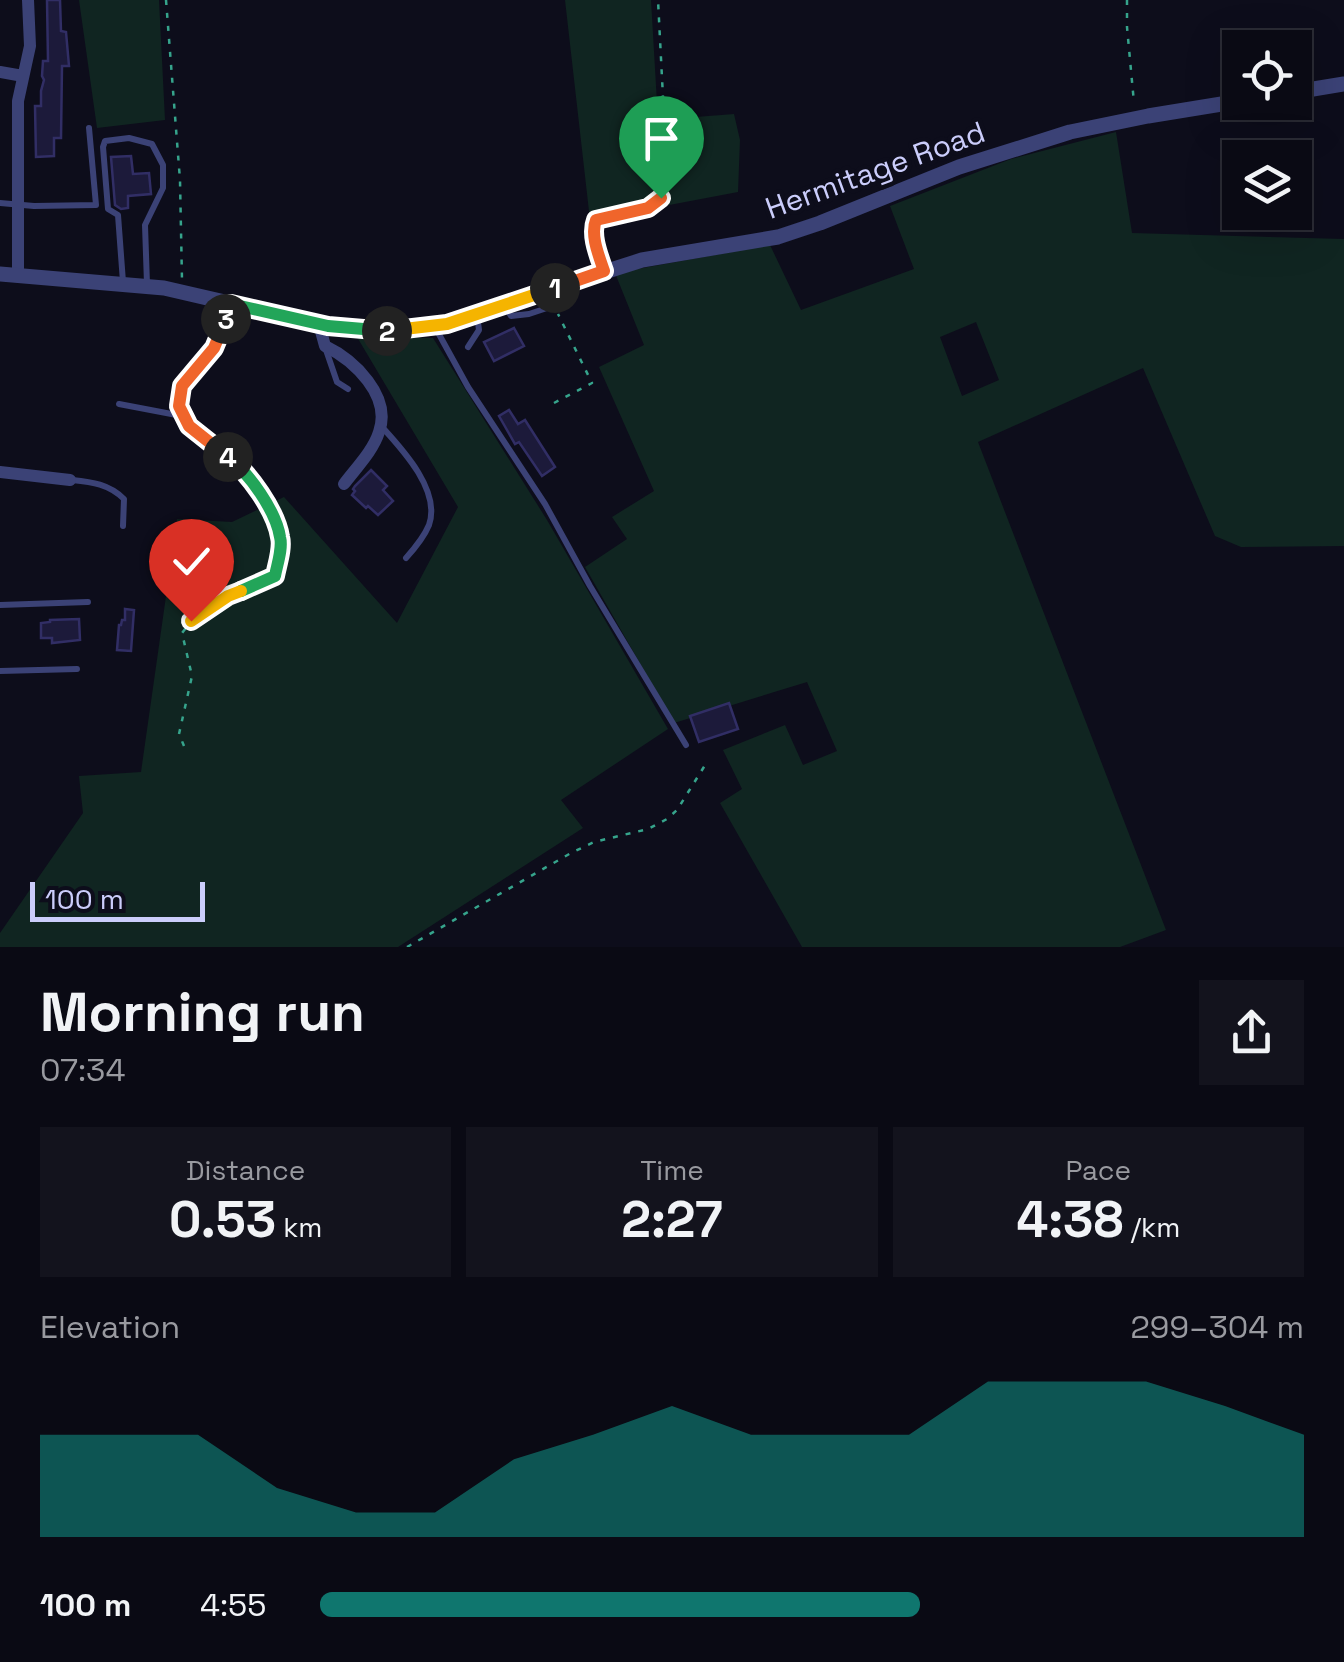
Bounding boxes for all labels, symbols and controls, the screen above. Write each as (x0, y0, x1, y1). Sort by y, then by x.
map controls (1222, 30, 1312, 230)
button: locate (1222, 30, 1312, 120)
pin (619, 96, 704, 199)
icon: arrive (634, 111, 689, 166)
street label: Hermitage Road (760, 112, 990, 228)
button: layers (1222, 140, 1312, 230)
pin: 1 (530, 263, 580, 313)
text: 1 (549, 270, 561, 306)
pin: 3 (201, 294, 251, 344)
text: 3 (217, 301, 235, 337)
pin: 2 (362, 306, 412, 356)
text: 2 (379, 313, 395, 349)
pin: 4 (203, 432, 253, 482)
text: 4 (219, 439, 237, 475)
pin (149, 519, 234, 622)
icon: check (164, 534, 219, 589)
scale bar (30, 877, 205, 921)
text: 100 m (45, 881, 124, 917)
text: Morning run (40, 977, 365, 1047)
button: share (1199, 980, 1304, 1085)
text: 07:34 (40, 1050, 125, 1090)
text: Distance (186, 1152, 305, 1188)
text: Time (640, 1152, 704, 1188)
text: Pace (1066, 1152, 1131, 1188)
text: 0.53 (169, 1188, 276, 1252)
text: 2:27 (621, 1188, 723, 1252)
text: 4:38 (1016, 1188, 1124, 1252)
text: km (276, 1209, 322, 1245)
text: /km (1124, 1209, 1180, 1245)
text: Elevation (40, 1307, 180, 1347)
text: 299–304 m (1131, 1307, 1304, 1347)
text: 100 m (40, 1585, 131, 1625)
text: 4:55 (200, 1585, 266, 1625)

